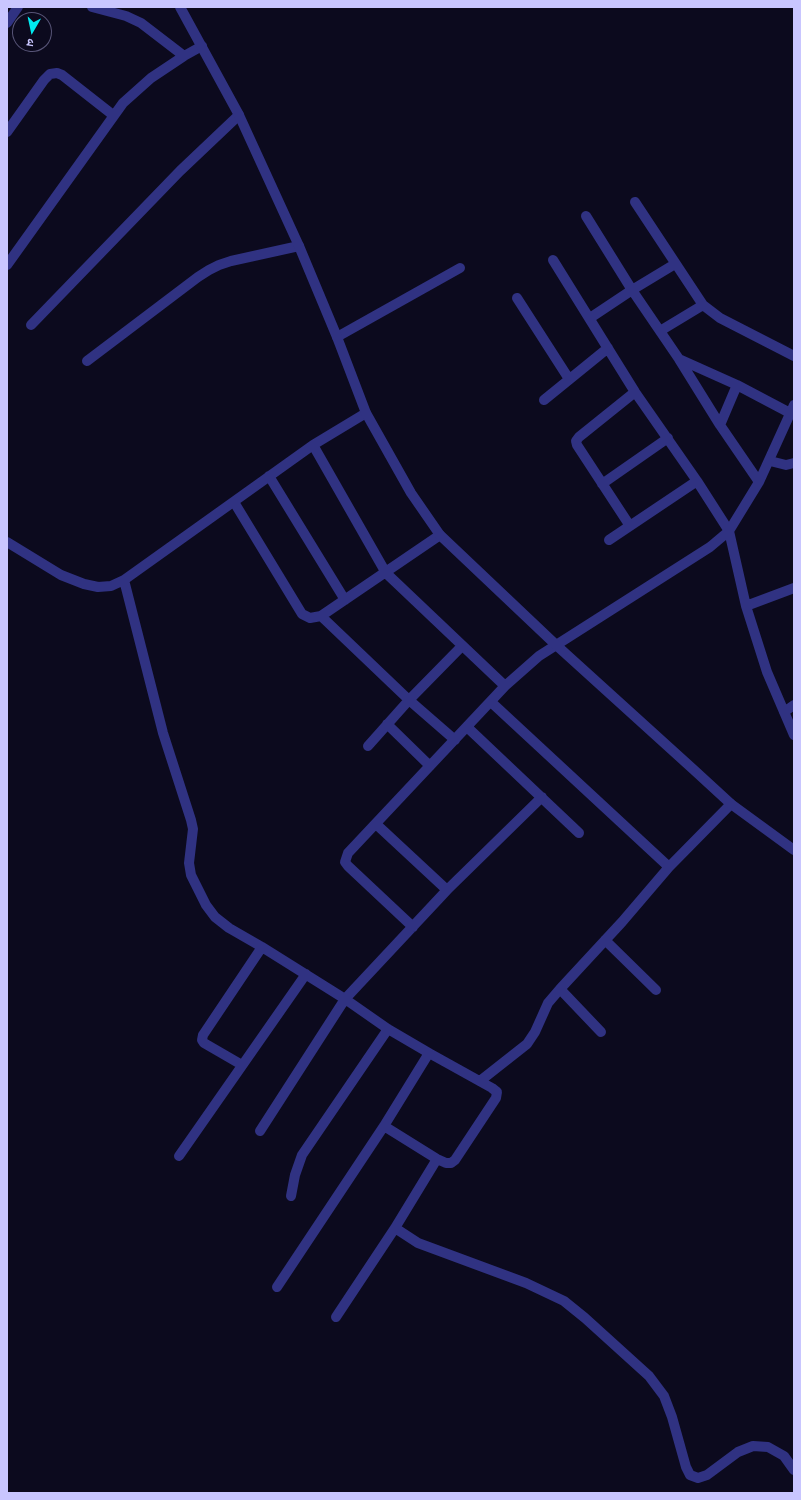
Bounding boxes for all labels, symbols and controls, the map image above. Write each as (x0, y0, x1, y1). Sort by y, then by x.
north arrow (12, 12, 52, 52)
text: उ (26, 36, 34, 50)

